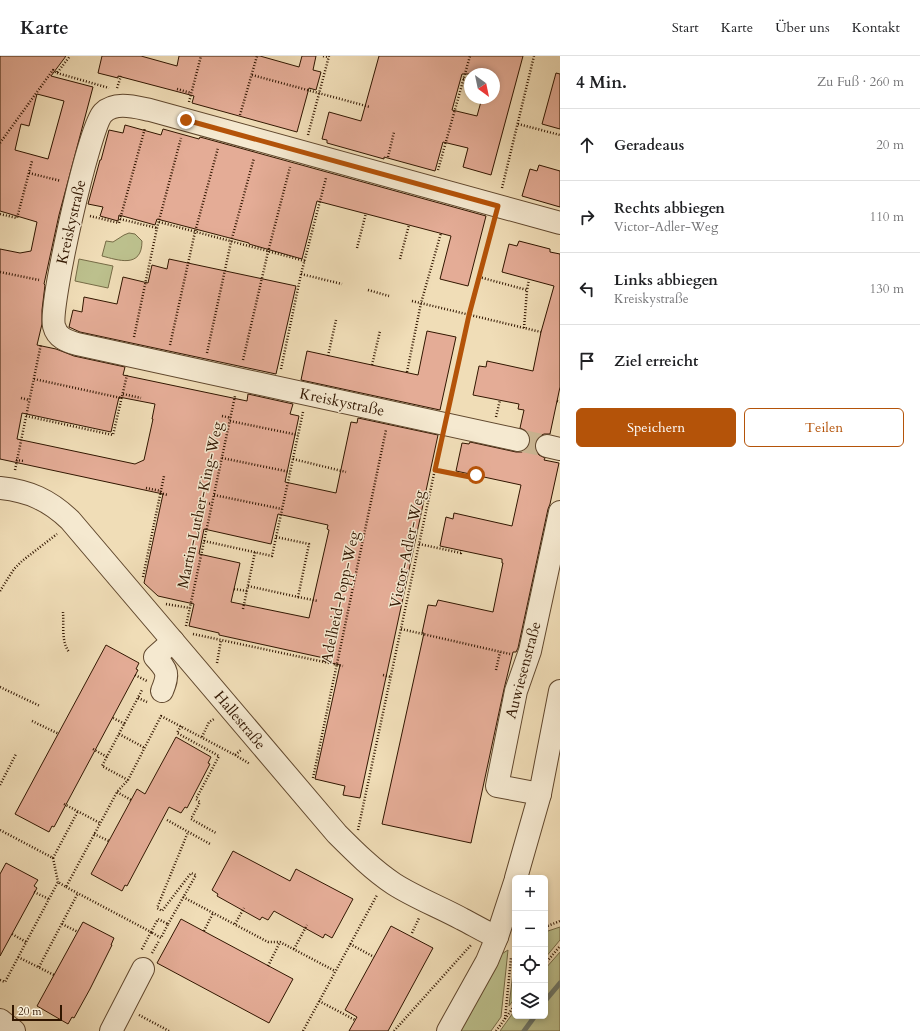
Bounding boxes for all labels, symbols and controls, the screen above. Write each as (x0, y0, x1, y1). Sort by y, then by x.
text: Karte (20, 15, 69, 41)
text: Start (672, 18, 699, 37)
text: Karte (721, 18, 753, 37)
text: Über uns (775, 18, 830, 37)
text: Kontakt (852, 18, 900, 37)
north arrow (464, 68, 500, 104)
text: 4 Min. (576, 71, 627, 94)
text: Zu Fuß · 260 m (817, 73, 904, 91)
route end (177, 111, 195, 129)
icon: ahead (576, 134, 598, 156)
text: Geradeaus (614, 135, 684, 155)
text: 20 m (876, 136, 904, 154)
street label: Kreiskystraße (52, 178, 90, 266)
text: Rechts abbiegen (614, 198, 725, 218)
icon: right (576, 206, 598, 228)
text: 110 m (870, 208, 904, 226)
text: Victor-Adler-Weg (614, 218, 718, 236)
text: Links abbiegen (614, 270, 718, 290)
icon: left (576, 278, 598, 300)
text: 130 m (870, 280, 904, 298)
text: Kreiskystraße (614, 290, 689, 308)
icon: arrive (576, 350, 598, 372)
text: Ziel erreicht (614, 351, 698, 371)
street label: Kreiskystraße (298, 383, 386, 421)
button: Speichern (576, 408, 736, 447)
button: Teilen (744, 408, 904, 447)
street label: Martin-Luther-King-Weg (173, 419, 228, 590)
route start (467, 466, 485, 484)
street label: Victor-Adler-Weg (385, 488, 429, 610)
street label: Adelheid-Popp-Weg (316, 528, 364, 665)
street label: Auwiesenstraße (500, 619, 546, 721)
street label: Hallestraße (210, 686, 271, 754)
map controls (512, 875, 548, 1019)
button: + (512, 875, 548, 911)
button: − (512, 911, 548, 947)
button: locate (512, 947, 548, 983)
button: layers (512, 983, 548, 1019)
scale bar (12, 1003, 62, 1022)
text: 20 m (18, 1004, 42, 1019)

